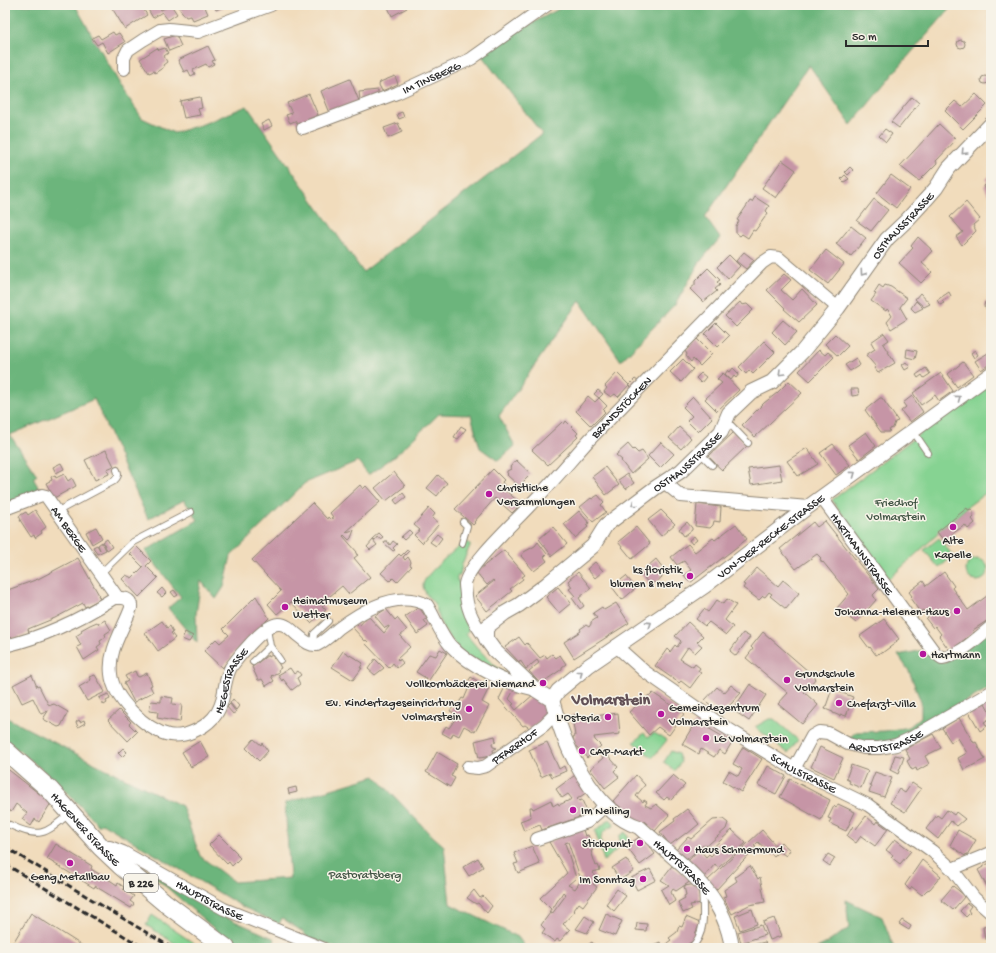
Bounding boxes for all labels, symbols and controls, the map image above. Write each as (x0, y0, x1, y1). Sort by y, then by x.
scale bar (846, 22, 928, 48)
text: 50 m (852, 31, 877, 45)
street label: IM TINSBERG (401, 59, 464, 98)
one-way arrow (961, 147, 969, 155)
street label: OSTHAUSSTRASSE (870, 190, 938, 263)
one-way arrow (861, 268, 868, 275)
one-way arrow (778, 368, 786, 376)
street label: BRANDSTÖCKEN (589, 374, 656, 443)
one-way arrow (954, 395, 961, 403)
street label: OSTHAUSSTRASSE (651, 430, 726, 496)
one-way arrow (849, 471, 856, 479)
place label: Christliche Versammlungen (496, 482, 575, 510)
marker: Christliche Versammlungen (484, 489, 494, 499)
street label: VON-DER-RECKE-STRASSE (714, 492, 828, 584)
park label: Friedhof Volmarstein (866, 497, 926, 525)
one-way arrow (632, 499, 639, 506)
street label: AM BERGE (47, 504, 89, 556)
street label: HARTMANNSTRASSE (826, 511, 896, 599)
marker: Alte Kapelle (948, 522, 958, 532)
place label: Alte Kapelle (935, 535, 972, 563)
place label: ks floristik blumen & mehr (610, 564, 684, 592)
marker: ks floristik blumen & mehr (685, 571, 695, 581)
place label: Heimatmuseum Wetter (293, 595, 368, 623)
marker: Heimatmuseum Wetter (280, 602, 290, 612)
place label: Johanna-Helenen-Haus (835, 606, 950, 620)
marker: Johanna-Helenen-Haus (952, 606, 962, 616)
one-way arrow (645, 622, 652, 629)
street label: HEGESTRASSE (213, 645, 253, 717)
marker: Hartmann (918, 649, 928, 659)
place label: Hartmann (931, 649, 981, 663)
place label: Grundschule Volmarstein (794, 668, 855, 696)
one-way arrow (575, 671, 582, 678)
marker: Grundschule Volmarstein (782, 675, 792, 685)
place label: Vollkornbäckerei Niemand (405, 678, 536, 692)
marker: Vollkornbäckerei Niemand (538, 678, 548, 688)
district label: Volmarstein (571, 692, 651, 711)
place label: Ev. Kindertageseinrichtung Volmarstein (325, 697, 461, 725)
marker: Chefarzt-Villa (834, 698, 844, 708)
place label: Chefarzt-Villa (847, 698, 916, 712)
place label: Gemeindezentrum Volmarstein (668, 702, 760, 730)
marker: Ev. Kindertageseinrichtung Volmarstein (464, 704, 474, 714)
marker: Gemeindezentrum Volmarstein (656, 709, 666, 719)
place label: L'Osteria (556, 712, 600, 726)
marker: L'Osteria (603, 712, 613, 722)
street label: PFARRHOF (489, 726, 542, 769)
street label: ARNDTSTRASSE (847, 727, 926, 757)
marker: LG Volmarstein (701, 733, 711, 743)
place label: LG Volmarstein (714, 733, 788, 747)
marker: CAP-Markt (577, 746, 587, 756)
place label: CAP-Markt (590, 746, 645, 760)
street label: SCHULSTRASSE (767, 751, 838, 798)
street label: HAGENER STRASSE (47, 790, 122, 870)
marker: Im Neiling (568, 805, 578, 815)
place label: Im Neiling (581, 805, 630, 819)
street label: HAUPTSTRASSE (649, 837, 713, 899)
place label: Stickpunkt (582, 838, 633, 852)
marker: Stickpunkt (635, 838, 645, 848)
marker: Haus Schmermund (682, 844, 692, 854)
place label: Haus Schmermund (695, 844, 784, 858)
marker: Geng Metallbau (65, 858, 75, 868)
park label: Pastoratsberg (328, 869, 402, 883)
place label: Geng Metallbau (30, 871, 110, 885)
road number: B 226 (124, 874, 158, 892)
place label: Im Sonntag (579, 874, 635, 888)
marker: Im Sonntag (638, 874, 648, 884)
street label: HAUPTSTRASSE (172, 878, 245, 925)

